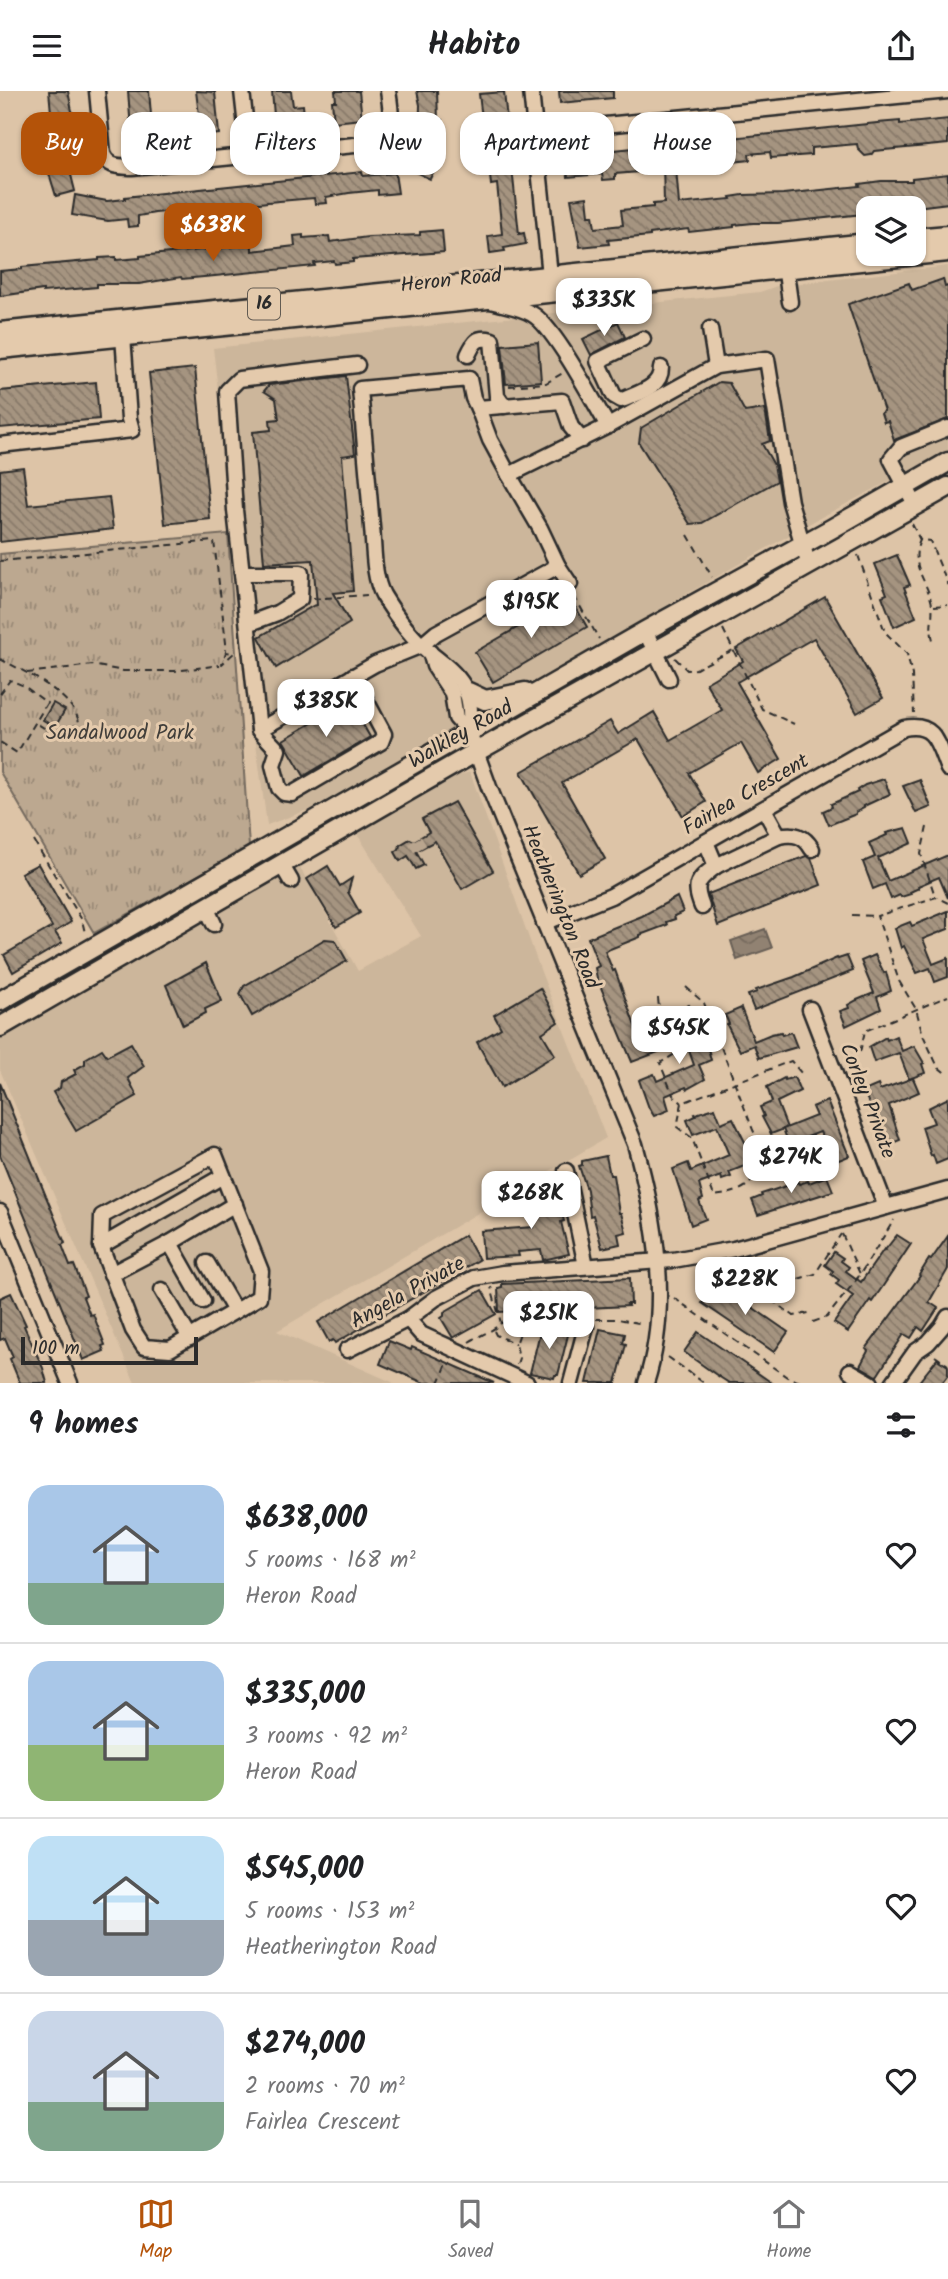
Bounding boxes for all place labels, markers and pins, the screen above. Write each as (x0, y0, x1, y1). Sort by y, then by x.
pin: $638K (164, 204, 262, 263)
pin: $335K (555, 279, 653, 338)
pin: $195K (482, 581, 580, 640)
pin: $385K (277, 679, 375, 739)
pin: $545K (630, 1007, 728, 1066)
pin: $274K (742, 1135, 840, 1195)
pin: $268K (482, 1171, 580, 1231)
pin: $228K (696, 1257, 794, 1317)
pin: $251K (500, 1291, 598, 1351)

